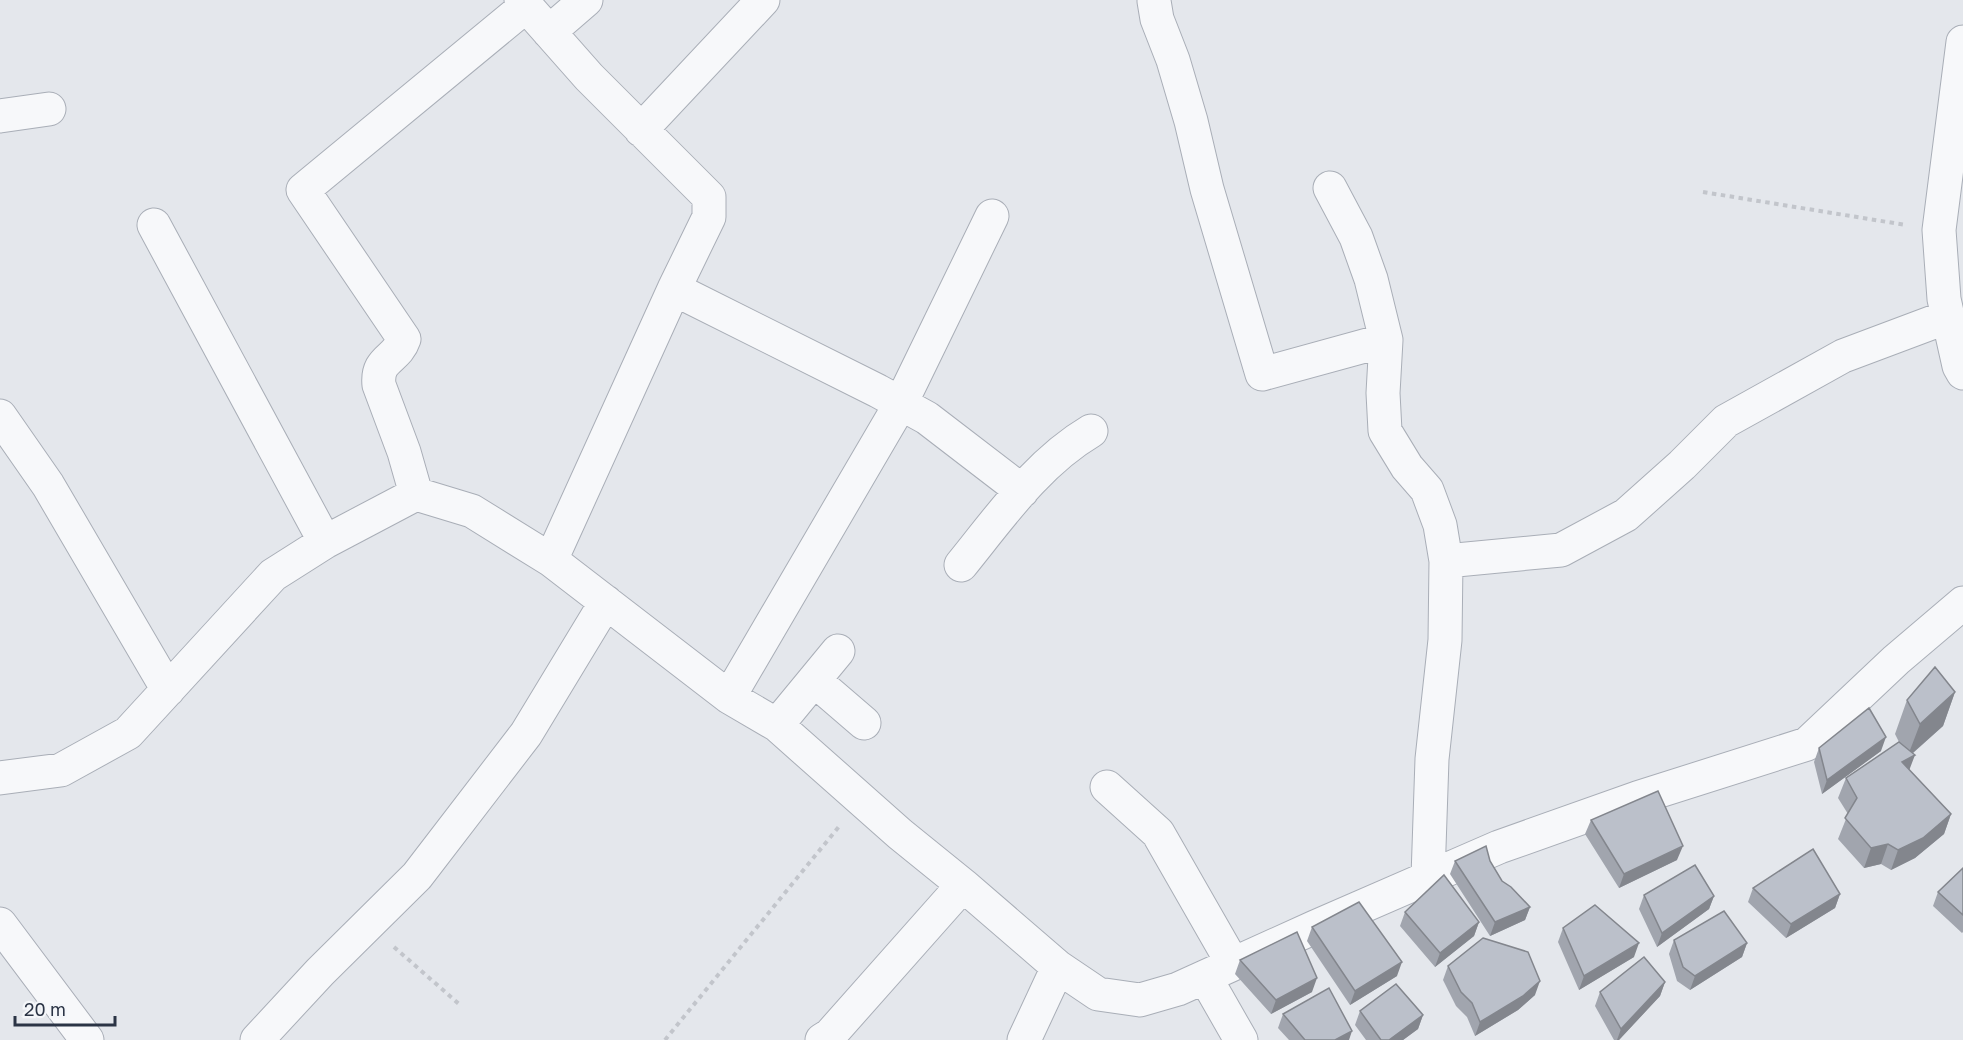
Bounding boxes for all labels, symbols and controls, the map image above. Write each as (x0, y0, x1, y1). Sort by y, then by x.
scale bar (15, 989, 116, 1027)
text: 20 m (24, 998, 66, 1020)

